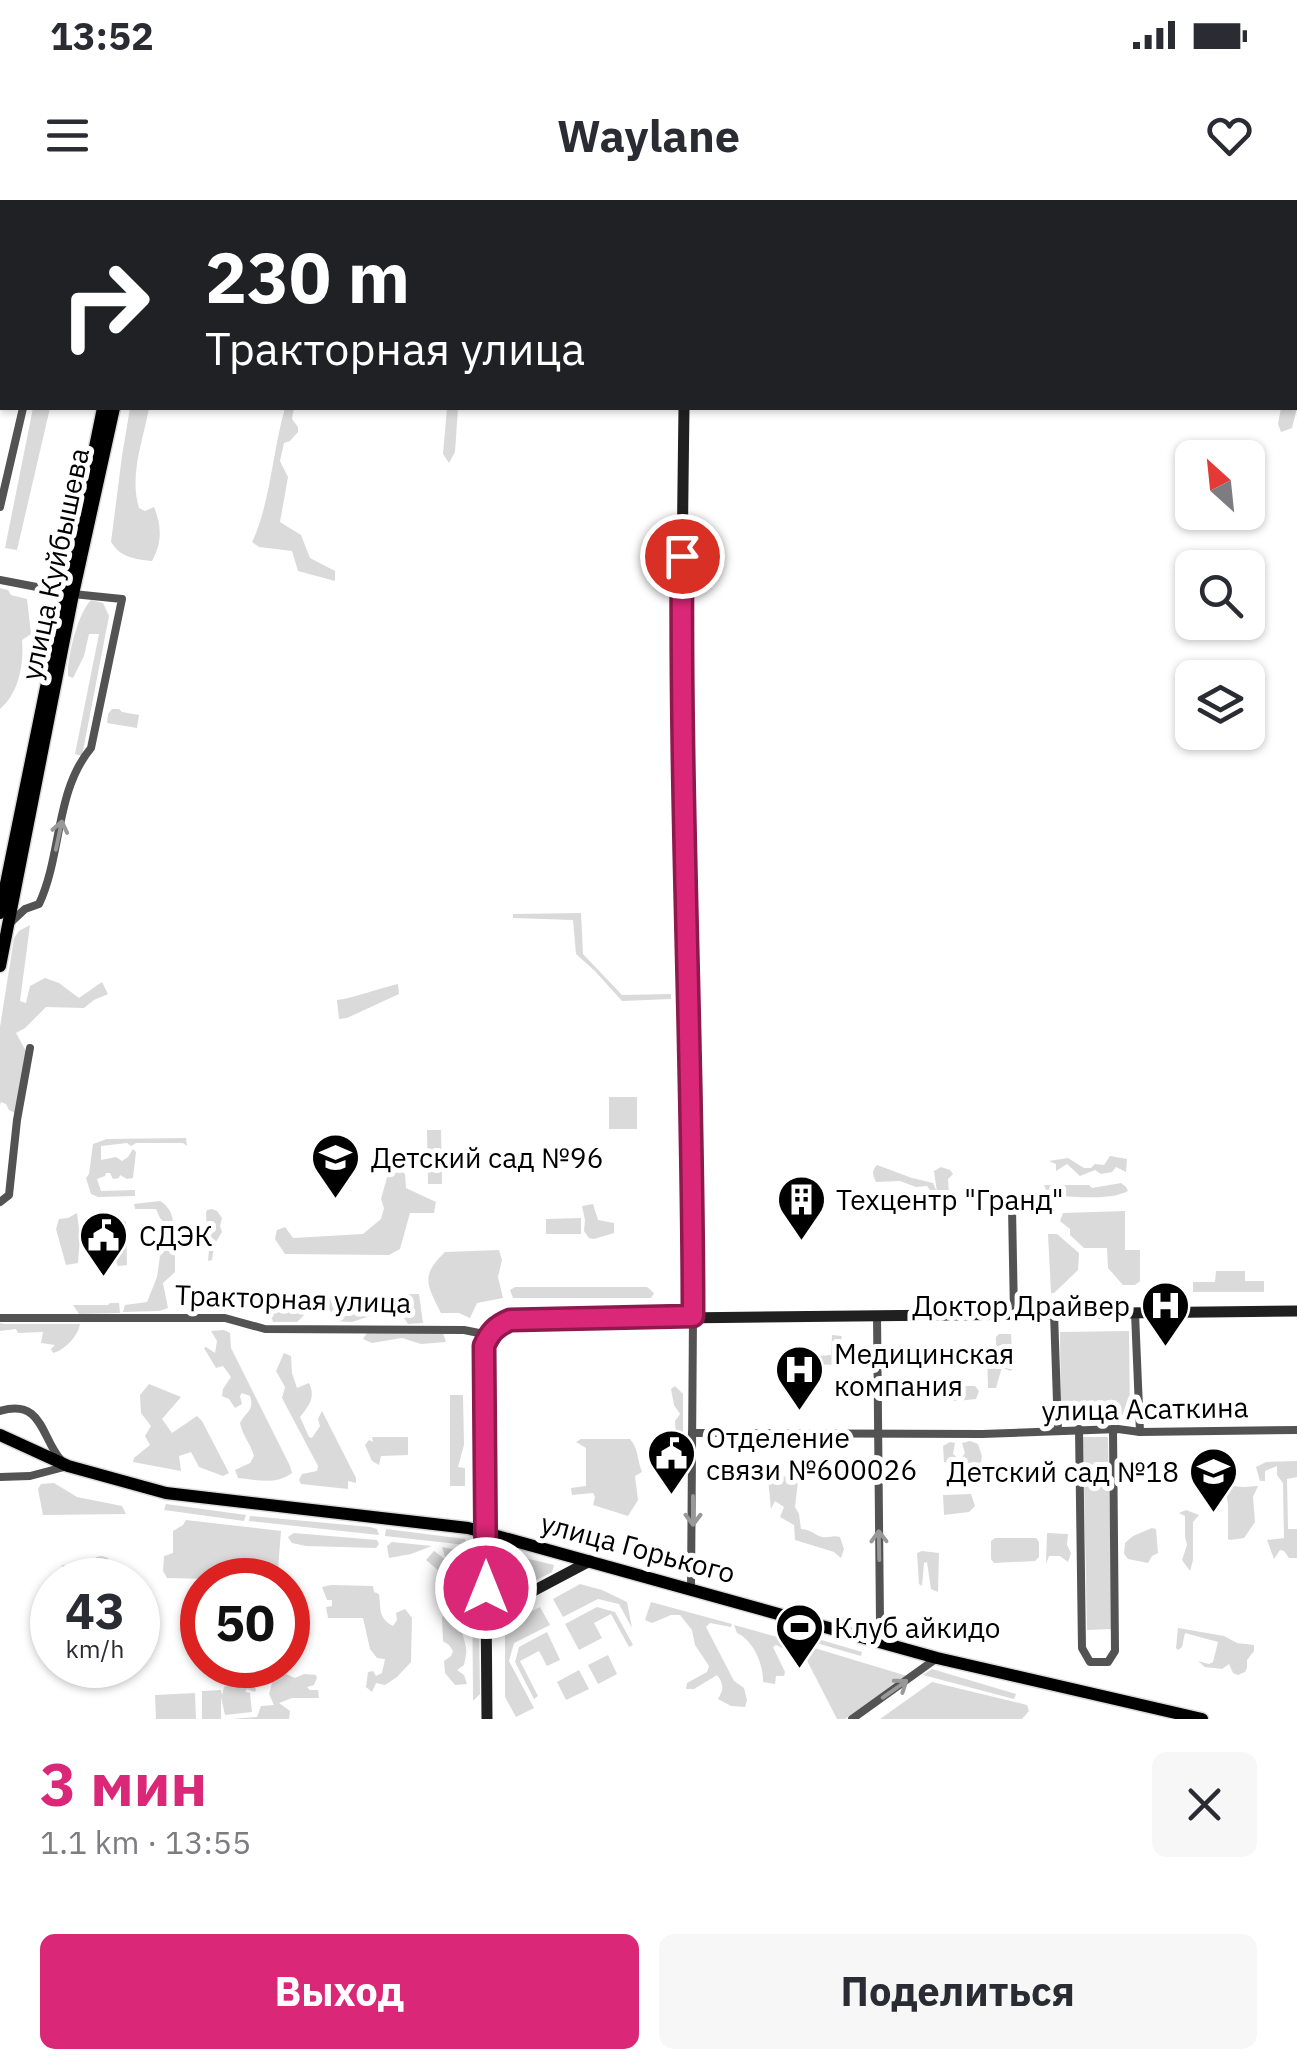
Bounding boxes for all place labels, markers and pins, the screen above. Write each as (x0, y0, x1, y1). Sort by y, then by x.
pin (640, 514, 725, 599)
school or university icon: Детский сад №96 (310, 1132, 362, 1200)
place label: Детский сад №96 (371, 1139, 603, 1176)
building icon: Техцентр "Гранд" (775, 1174, 827, 1242)
place label: Техцентр "Гранд" (836, 1181, 1063, 1218)
public building icon: СДЭК (78, 1210, 130, 1278)
place label: СДЭК (139, 1217, 213, 1254)
hospital icon: Доктор Драйвер (1139, 1280, 1191, 1348)
place label: Доктор Драйвер (912, 1287, 1130, 1324)
place label: Медицинская компания (834, 1335, 1014, 1404)
hospital icon: Медицинская компания (773, 1344, 825, 1412)
place label: Отделение связи №600026 (706, 1419, 917, 1488)
public building icon: Отделение связи №600026 (645, 1428, 697, 1496)
school or university icon: Детский сад №18 (1188, 1446, 1240, 1514)
place label: Детский сад №18 (947, 1453, 1179, 1490)
sports icon: Клуб айкидо (773, 1602, 825, 1670)
place label: Клуб айкидо (834, 1609, 1001, 1646)

